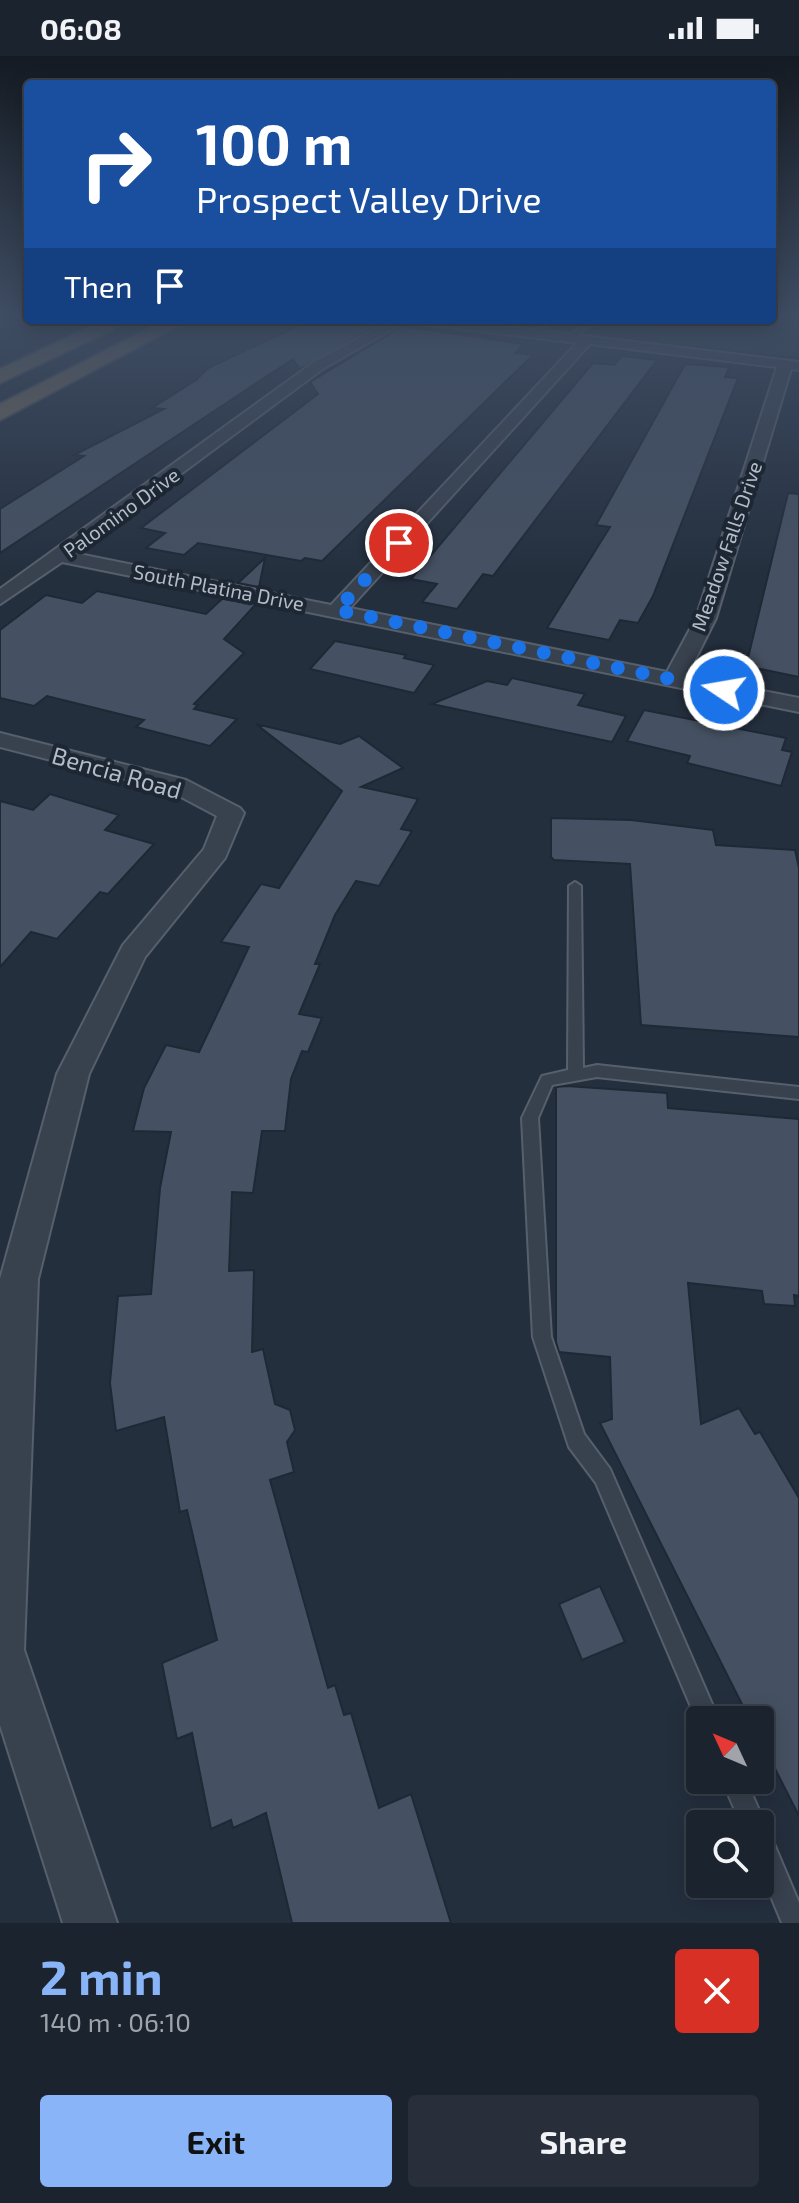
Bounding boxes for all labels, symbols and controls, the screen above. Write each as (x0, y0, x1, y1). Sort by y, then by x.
text: 06:08 (40, 10, 122, 46)
text: 100 m (196, 109, 352, 176)
icon: right (64, 112, 168, 216)
text: Prospect Valley Drive (196, 177, 542, 220)
icon: arrive (148, 264, 192, 308)
text: Then (64, 268, 132, 304)
street label: Meadow Falls Drive (686, 458, 766, 634)
street label: Palomino Drive (58, 462, 184, 562)
pin (365, 509, 433, 577)
icon: arrive (377, 521, 421, 565)
street label: South Platina Drive (132, 559, 306, 615)
position arrow (682, 648, 766, 732)
street label: Bencia Road (49, 740, 185, 804)
north arrow (686, 1706, 774, 1794)
map controls (686, 1706, 774, 1898)
button: search (686, 1810, 774, 1898)
text: 2 min (40, 1947, 163, 2005)
button: close (675, 1949, 759, 2033)
text: 140 m · 06:10 (40, 2006, 191, 2037)
button: Exit (40, 2095, 392, 2187)
button: Share (408, 2095, 759, 2187)

